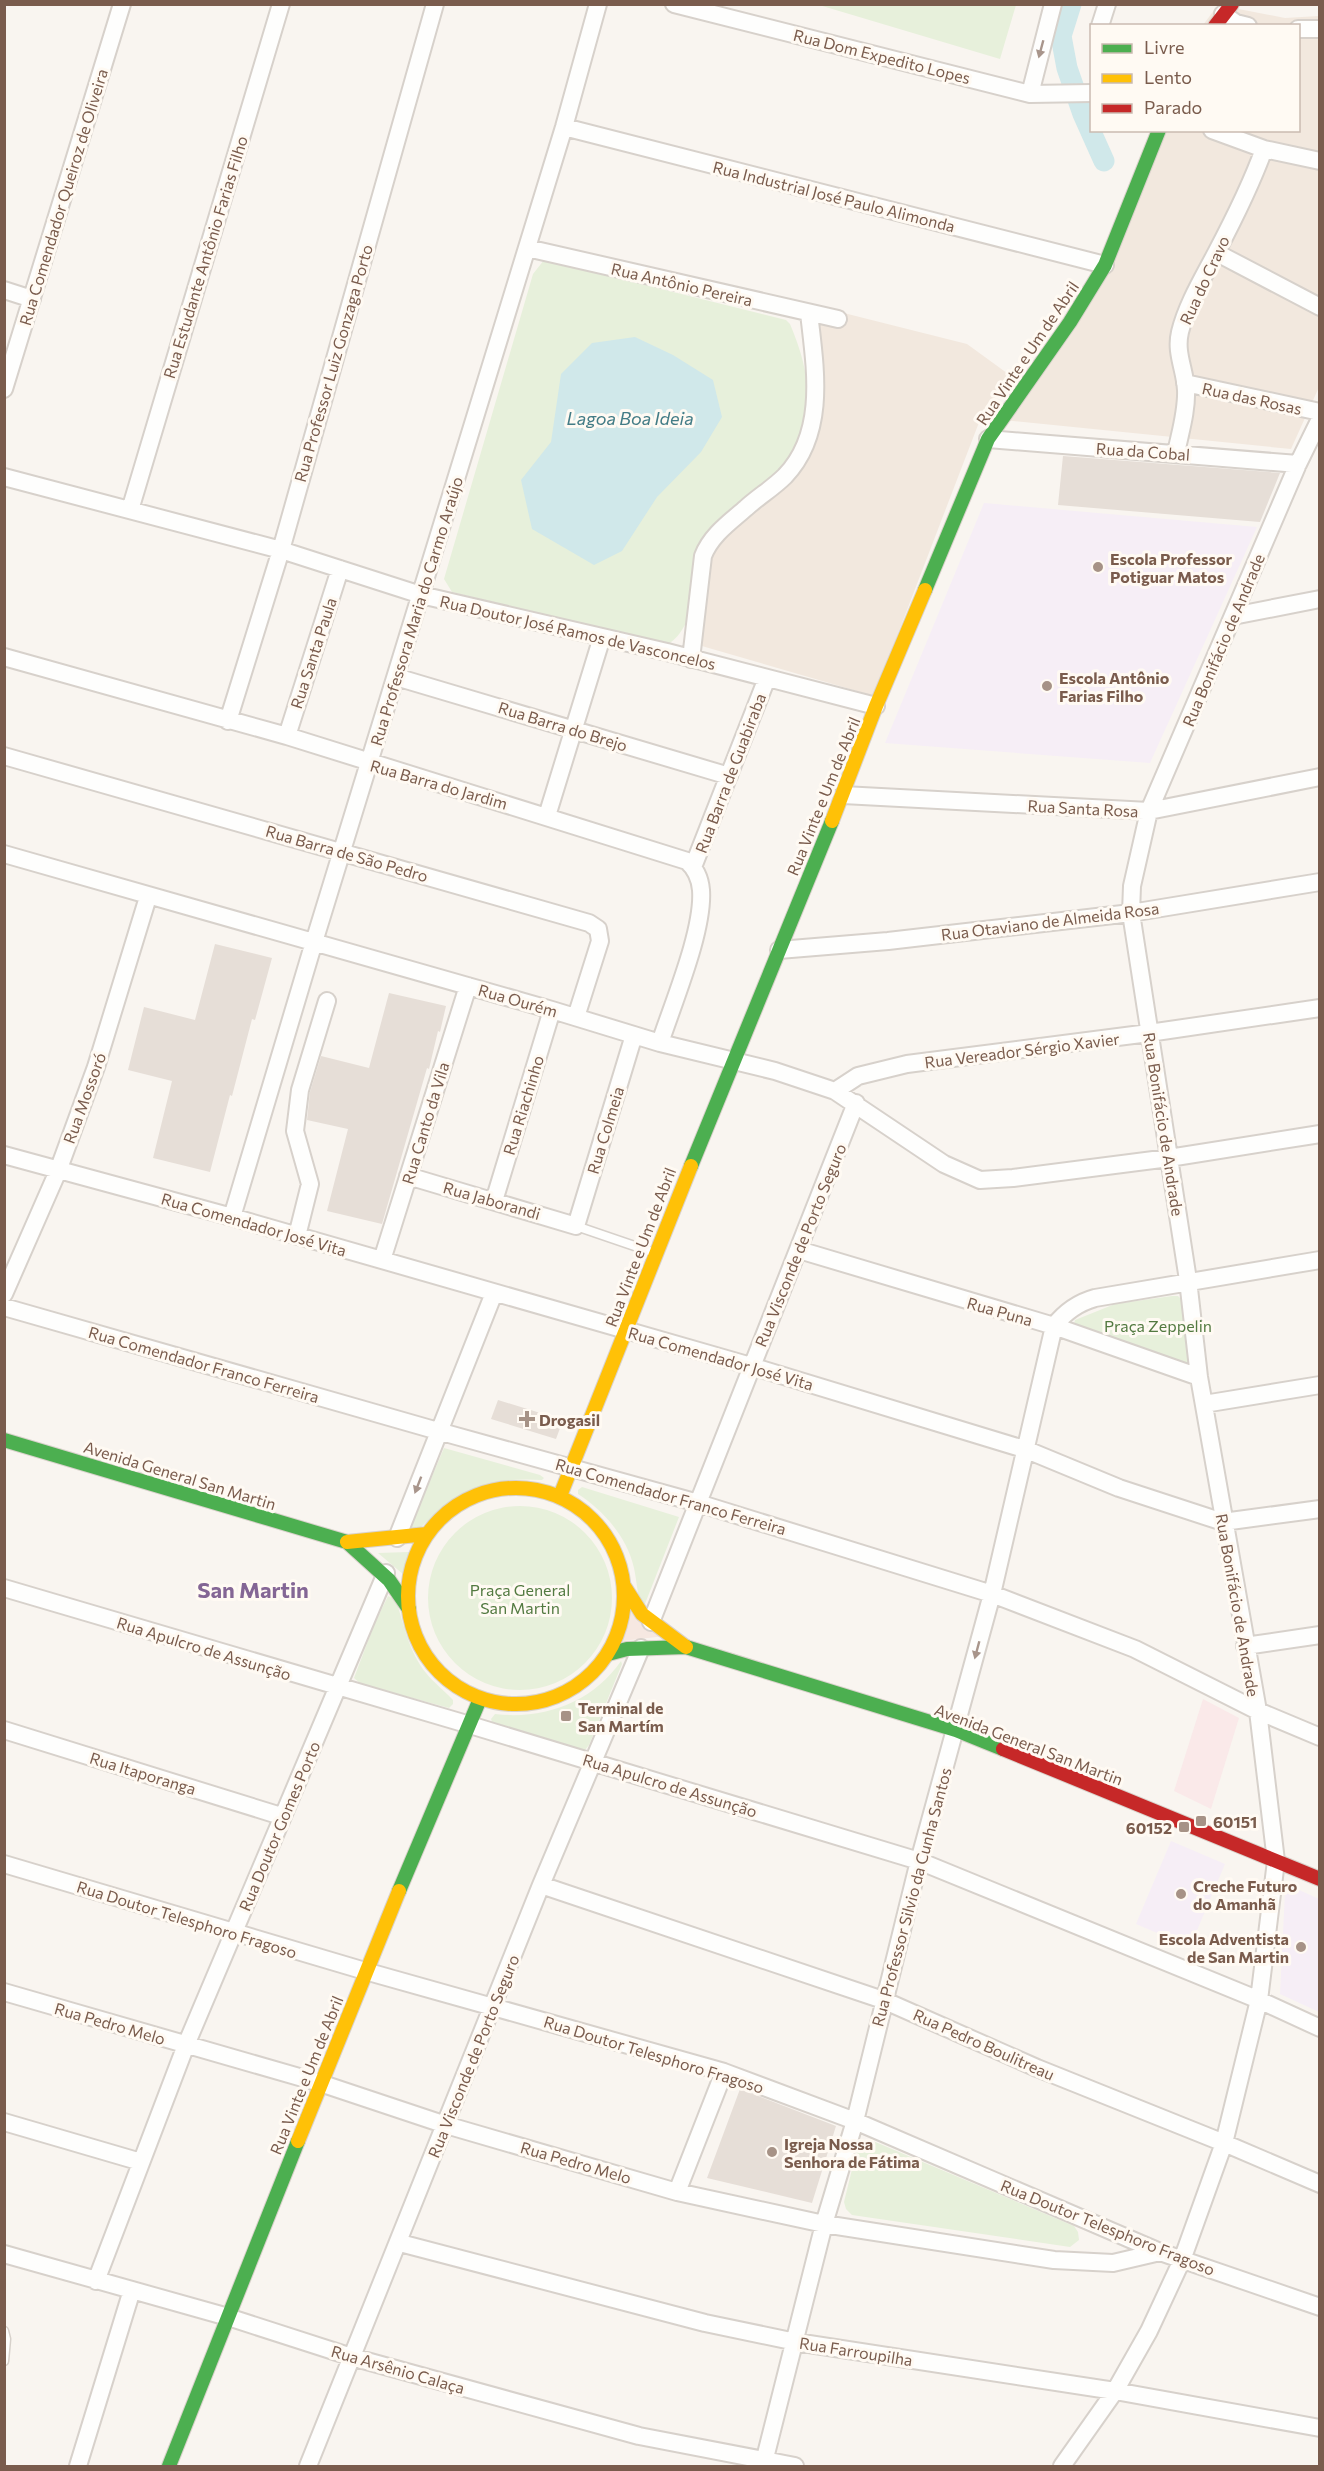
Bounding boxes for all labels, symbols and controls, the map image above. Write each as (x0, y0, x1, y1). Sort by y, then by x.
legend (1090, 24, 1300, 132)
street label: Rua Dom Expedito Lopes (792, 25, 972, 87)
text: Livre (1144, 36, 1185, 58)
one-way arrow (1036, 40, 1046, 58)
street label: Rua Comendador Queiroz de Oliveira (15, 66, 111, 328)
text: Lento (1144, 66, 1192, 88)
text: Parado (1144, 96, 1202, 118)
street label: Rua Estudante Antônio Farias Filho (159, 133, 251, 381)
street label: Rua Industrial José Paulo Alimonda (711, 157, 957, 235)
street label: Rua do Cravo (1175, 233, 1233, 327)
street label: Rua Professor Luiz Gonzaga Porto (290, 242, 376, 484)
street label: Rua Antônio Pereira (609, 258, 755, 310)
street label: Rua Vinte e Um de Abril (972, 278, 1082, 428)
street label: Rua das Rosas (1200, 378, 1304, 418)
water label: Lagoa Boa Ideia (566, 407, 694, 429)
street label: Rua da Cobal (1095, 438, 1191, 464)
street label: Rua Professora Maria do Carmo Araújo (366, 474, 466, 748)
place label: Escola Professor Potiguar Matos (1110, 549, 1232, 586)
street label: Rua Bonifácio de Andrade (1178, 551, 1268, 729)
marker: Escola Professor Potiguar Matos (1091, 560, 1105, 574)
street label: Rua Doutor José Ramos de Vasconcelos (438, 591, 718, 673)
street label: Rua Santa Paula (286, 595, 340, 711)
place label: Escola Antônio Farias Filho (1059, 668, 1170, 705)
marker: Escola Antônio Farias Filho (1040, 679, 1054, 693)
street label: Rua Barra de Guabiraba (691, 690, 769, 856)
street label: Rua Barra do Brejo (496, 697, 630, 755)
street label: Rua Vinte e Um de Abril (782, 714, 864, 878)
street label: Rua Barra do Jardim (368, 755, 510, 813)
street label: Rua Santa Rosa (1027, 796, 1139, 820)
street label: Rua Barra de São Pedro (264, 821, 430, 885)
street label: Rua Otaviano de Almeida Rosa (940, 898, 1160, 944)
street label: Rua Ourém (476, 980, 560, 1020)
street label: Rua Vereador Sérgio Xavier (923, 1029, 1121, 1071)
street label: Rua Bonifácio de Andrade (1140, 1031, 1188, 1217)
street label: Rua Mossoró (59, 1050, 109, 1146)
street label: Rua Riachinho (499, 1053, 547, 1157)
street label: Rua Canto da Vila (397, 1060, 453, 1186)
street label: Rua Colmeia (583, 1084, 627, 1176)
street label: Rua Visconde de Porto Seguro (750, 1141, 850, 1349)
street label: Rua Vinte e Um de Abril (601, 1165, 679, 1329)
street label: Rua Jaborandi (441, 1177, 543, 1223)
street label: Rua Comendador José Vita (159, 1188, 349, 1260)
street label: Rua Puna (965, 1293, 1035, 1329)
park label: Praça Zeppelin (1104, 1316, 1212, 1335)
street label: Rua Comendador Franco Ferreira (86, 1322, 322, 1406)
street label: Rua Comendador José Vita (626, 1322, 816, 1394)
place label: Drogasil (539, 1410, 600, 1429)
marker: Drogasil (520, 1412, 534, 1426)
street label: Avenida General San Martin (82, 1437, 278, 1513)
street label: Rua Comendador Franco Ferreira (553, 1454, 789, 1538)
one-way arrow (412, 1476, 422, 1494)
street label: Rua Bonifácio de Andrade (1213, 1512, 1263, 1698)
district label: San Martin (197, 1576, 309, 1603)
park label: Praça General San Martin (470, 1580, 570, 1617)
street label: Rua Apulcro de Assunção (115, 1612, 293, 1684)
one-way arrow (972, 1642, 981, 1660)
place label: Terminal de San Martím (578, 1698, 664, 1735)
street label: Avenida General San Martin (932, 1699, 1126, 1789)
marker: Terminal de San Martím (559, 1709, 573, 1723)
street label: Rua Doutor Gomes Porto (235, 1738, 323, 1914)
street label: Rua Itaporanga (88, 1748, 198, 1798)
street label: Rua Apulcro de Assunção (581, 1749, 759, 1821)
street label: Rua Professor Silvio da Cunha Santos (867, 1765, 955, 2029)
place label: 60151 (1213, 1812, 1257, 1831)
marker: 60151 (1194, 1814, 1208, 1828)
place label: 60152 (1126, 1818, 1172, 1837)
marker: 60152 (1177, 1820, 1191, 1834)
street label: Rua Doutor Telesphoro Fragoso (75, 1876, 299, 1962)
place label: Creche Futuro do Amanhã (1193, 1876, 1298, 1913)
marker: Creche Futuro do Amanhã (1174, 1887, 1188, 1901)
place label: Escola Adventista de San Martin (1159, 1929, 1289, 1966)
marker: Escola Adventista de San Martin (1294, 1940, 1308, 1954)
street label: Rua Visconde de Porto Seguro (423, 1952, 523, 2160)
street label: Rua Vinte e Um de Abril (265, 1993, 347, 2157)
street label: Rua Pedro Melo (52, 1998, 168, 2048)
street label: Rua Pedro Boulitreau (910, 2004, 1058, 2084)
street label: Rua Doutor Telesphoro Fragoso (542, 2011, 766, 2097)
place label: Igreja Nossa Senhora de Fátima (784, 2134, 920, 2171)
street label: Rua Pedro Melo (518, 2137, 634, 2187)
marker: Igreja Nossa Senhora de Fátima (765, 2145, 779, 2159)
street label: Rua Doutor Telesphoro Fragoso (998, 2175, 1218, 2279)
street label: Rua Farroupilha (798, 2333, 914, 2369)
street label: Rua Arsênio Calaça (329, 2341, 467, 2397)

